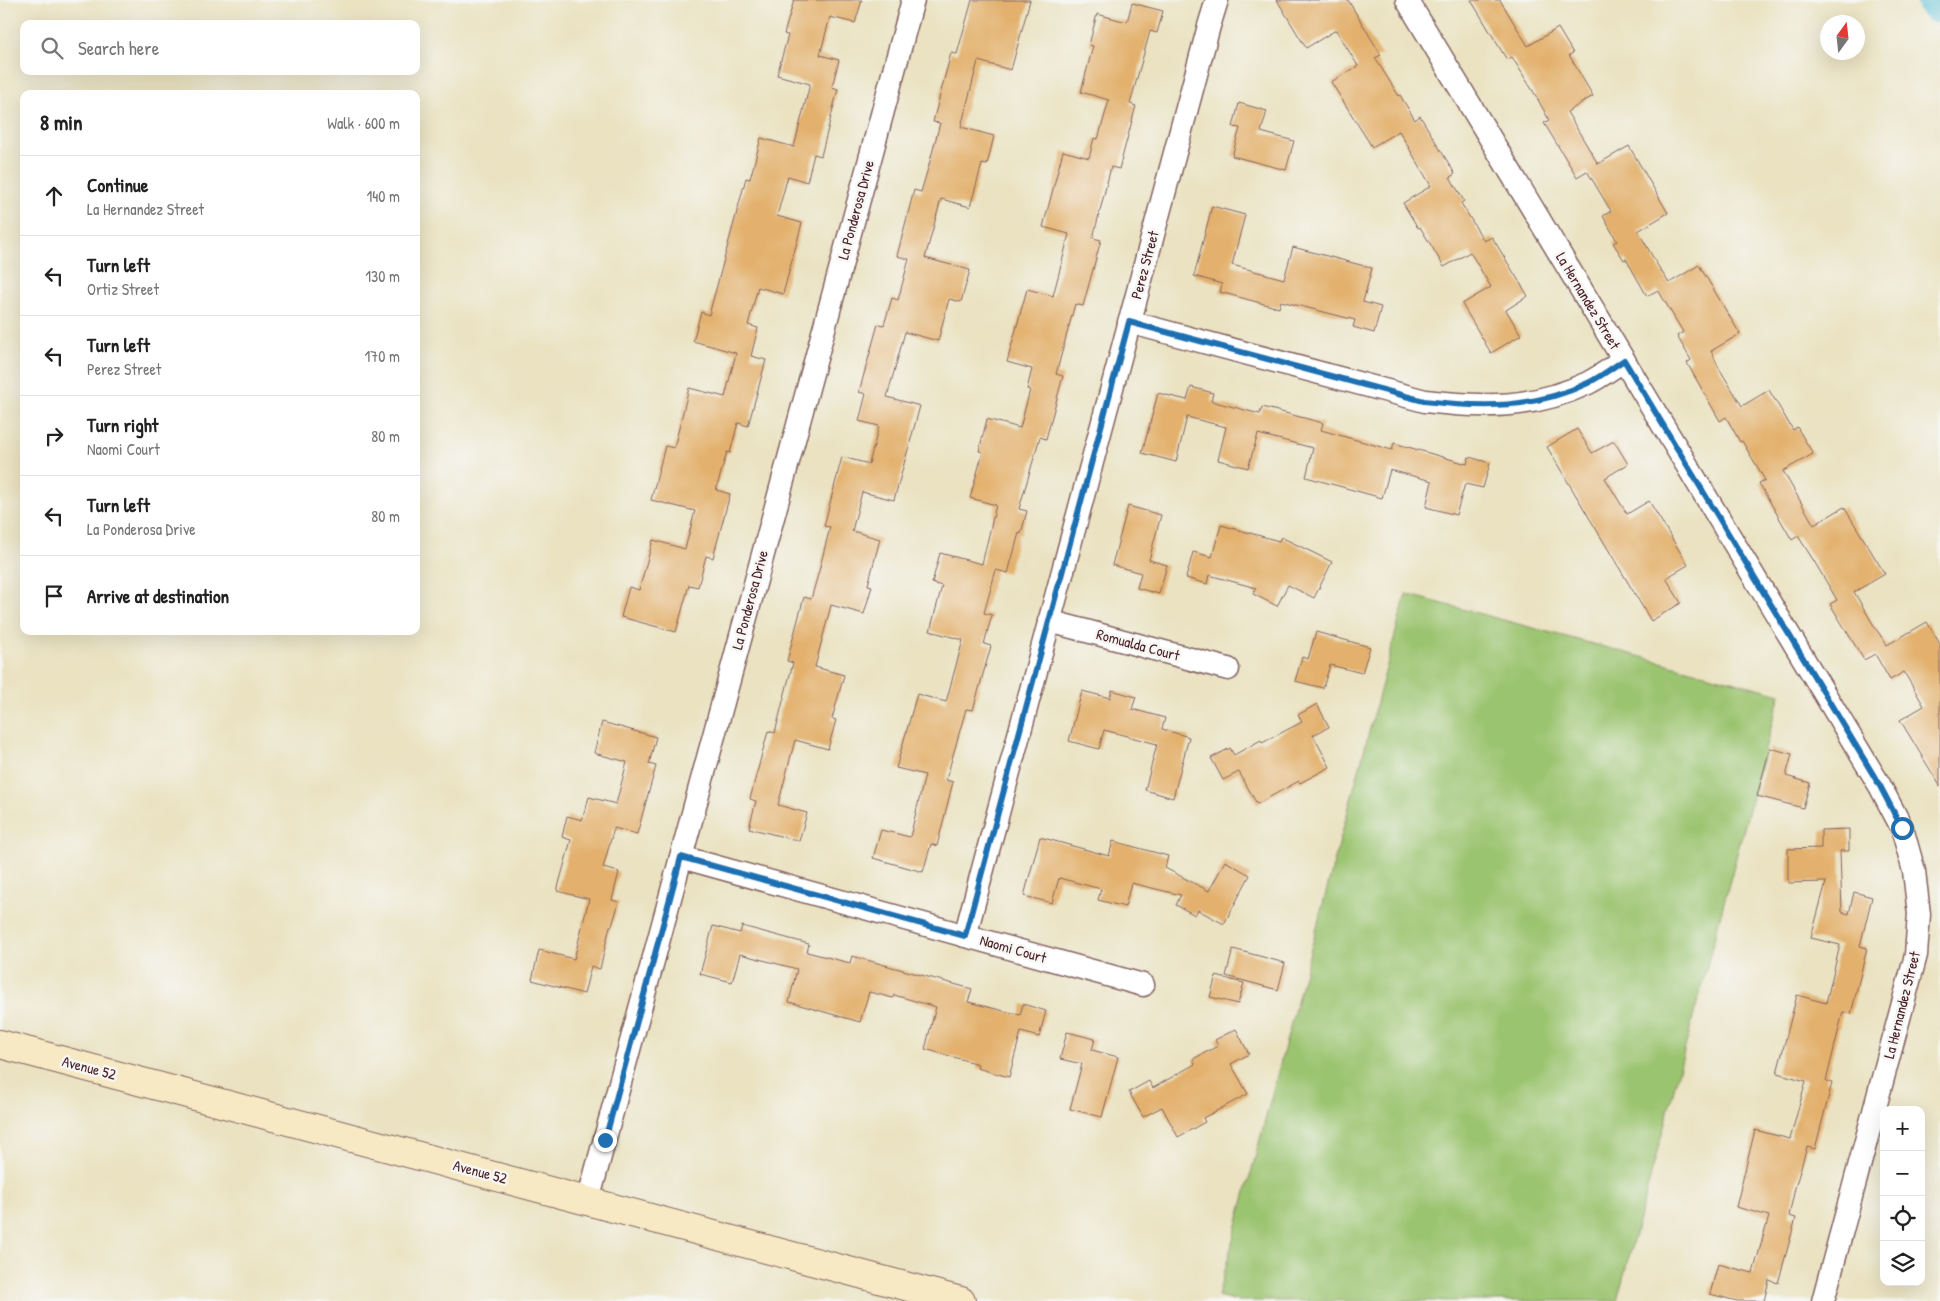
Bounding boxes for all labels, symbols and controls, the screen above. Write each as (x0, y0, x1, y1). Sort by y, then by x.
north arrow (1820, 15, 1865, 60)
search box (20, 20, 420, 75)
icon: search (38, 34, 66, 62)
text: Search here (78, 35, 159, 61)
text: 8 min (40, 108, 82, 137)
text: Walk · 600 m (327, 112, 400, 134)
street label: La Ponderosa Drive (832, 158, 879, 262)
text: Continue (87, 172, 148, 198)
icon: ahead (40, 182, 68, 210)
text: 140 m (366, 185, 400, 207)
text: La Hernandez Street (87, 198, 204, 220)
street label: Perez Street (1125, 228, 1164, 301)
street label: La Hernandez Street (1551, 248, 1626, 354)
text: Turn left (87, 252, 150, 278)
icon: left (40, 262, 68, 290)
text: 130 m (365, 265, 400, 287)
text: Ortiz Street (87, 278, 159, 300)
text: Turn left (87, 332, 150, 358)
icon: left (40, 342, 68, 370)
text: 170 m (365, 345, 400, 367)
text: Perez Street (87, 358, 161, 380)
text: Turn right (87, 412, 158, 438)
icon: right (40, 422, 68, 450)
text: 80 m (371, 425, 400, 447)
text: Naomi Court (87, 438, 160, 460)
text: Turn left (87, 492, 150, 518)
icon: left (40, 502, 68, 530)
text: 80 m (371, 505, 400, 527)
text: La Ponderosa Drive (87, 518, 196, 540)
street label: La Ponderosa Drive (726, 548, 773, 652)
icon: arrive (40, 582, 68, 610)
text: Arrive at destination (87, 583, 229, 609)
street label: Romualda Court (1094, 623, 1183, 666)
route start (1891, 817, 1914, 840)
street label: Naomi Court (978, 929, 1050, 968)
street label: La Hernandez Street (1878, 948, 1925, 1061)
street label: Avenue 52 (60, 1050, 118, 1085)
map controls (1880, 1106, 1925, 1286)
button: + (1880, 1106, 1925, 1151)
route end (594, 1129, 617, 1152)
button: − (1880, 1151, 1925, 1196)
street label: Avenue 52 (451, 1154, 509, 1189)
button: locate (1880, 1196, 1925, 1241)
button: layers (1880, 1241, 1925, 1286)

